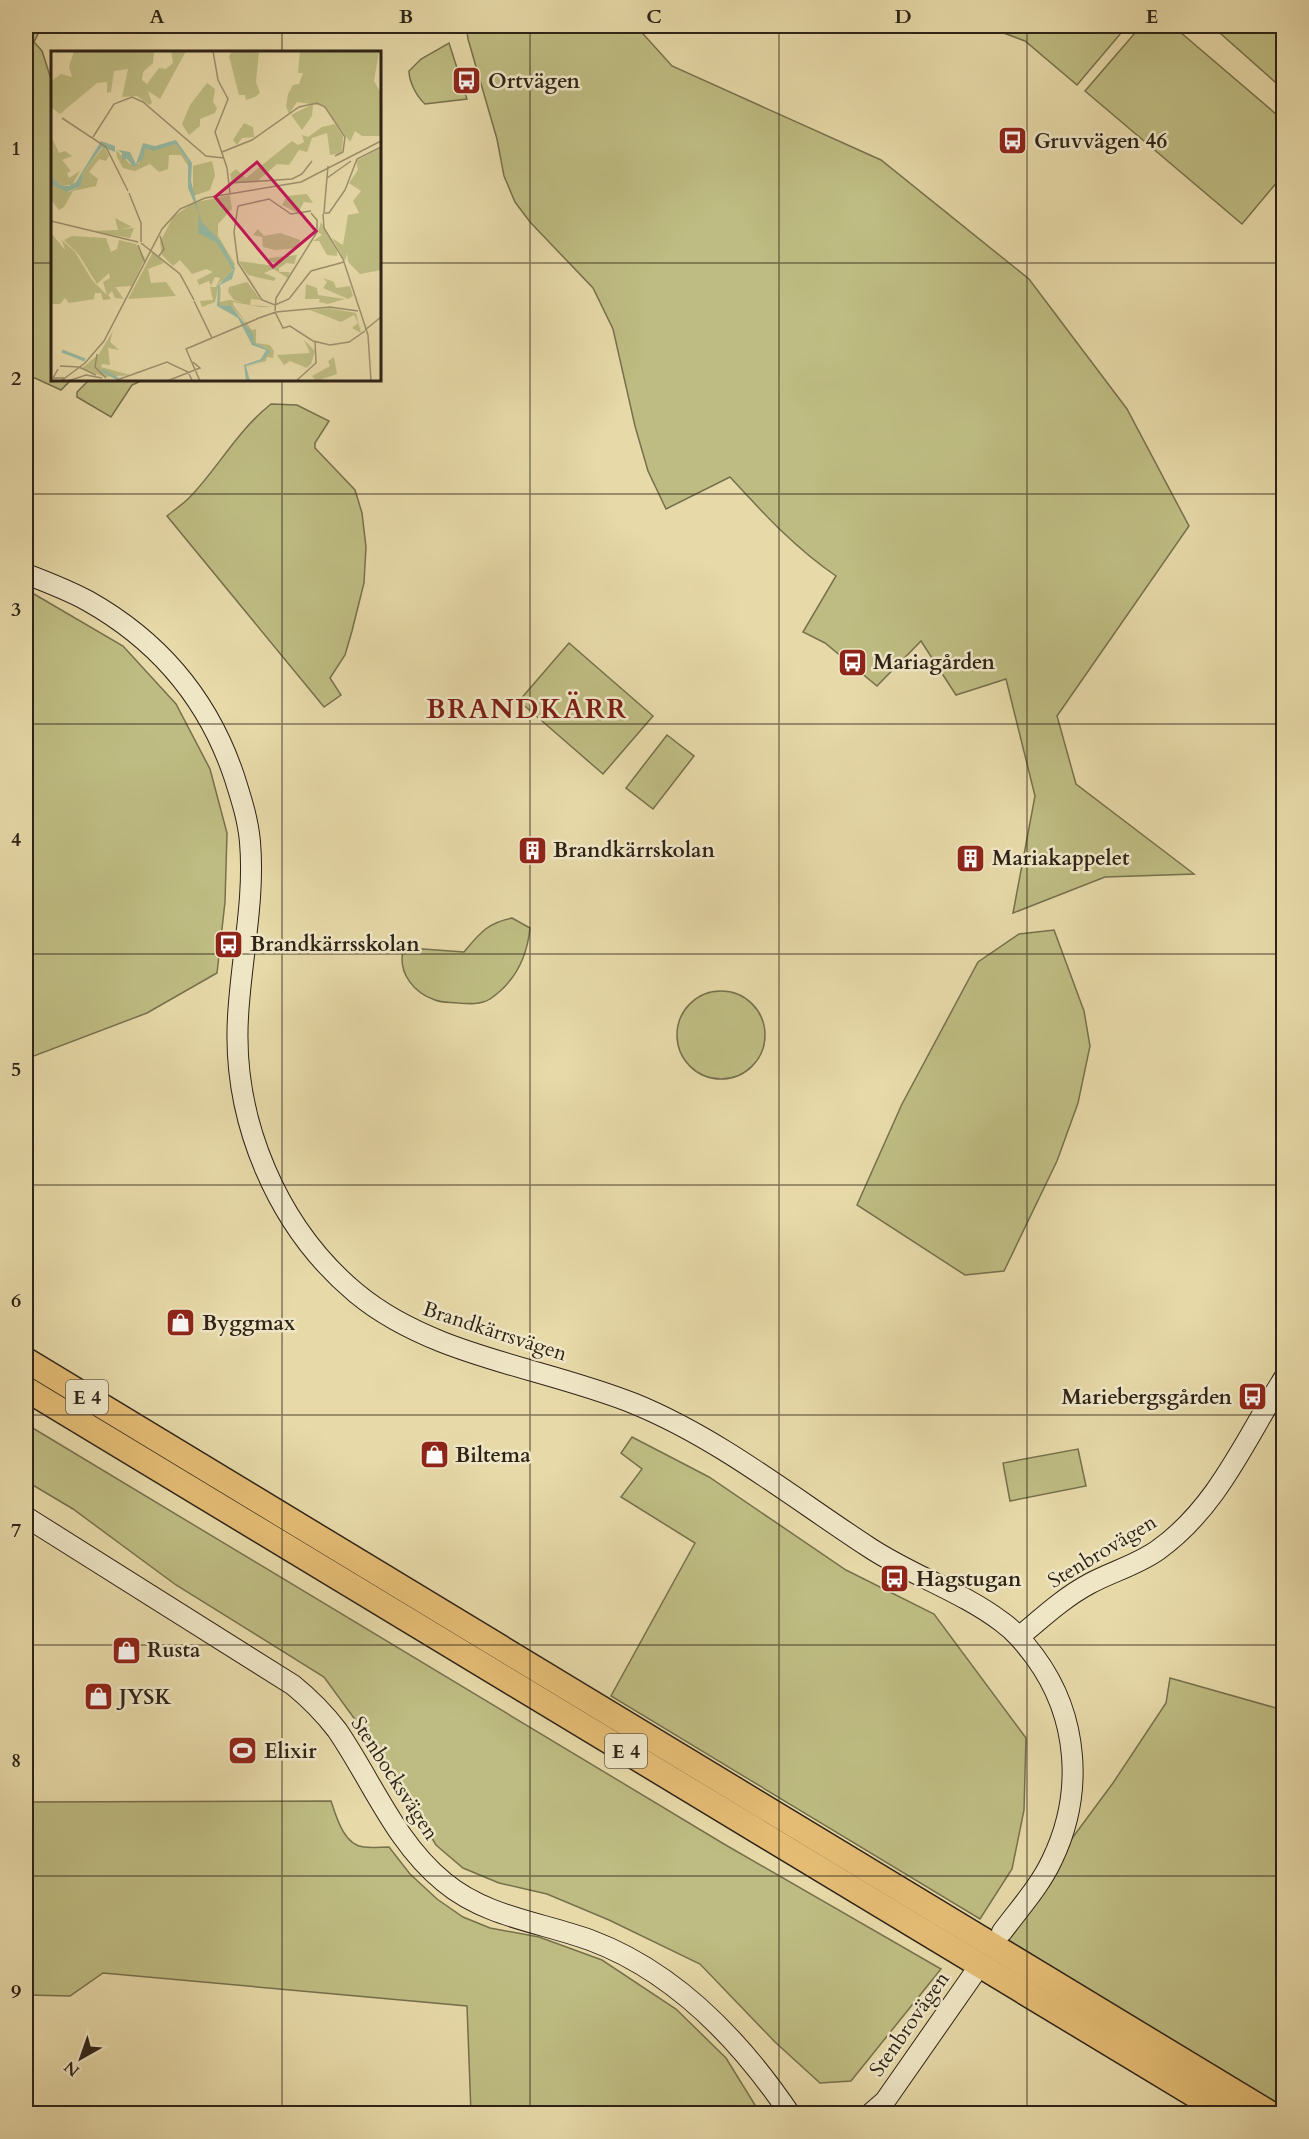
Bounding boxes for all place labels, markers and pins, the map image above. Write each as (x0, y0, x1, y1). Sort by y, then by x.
bus stop icon: Ortvägen (451, 65, 483, 97)
place label: Ortvägen (488, 67, 580, 96)
bus stop icon: Gruvvägen 46 (997, 125, 1029, 157)
place label: Gruvvägen 46 (1034, 127, 1167, 156)
bus stop icon: Mariagården (836, 646, 868, 678)
place label: Mariagården (873, 648, 995, 677)
building icon: Brandkärrskolan (516, 834, 548, 866)
place label: Brandkärrskolan (553, 836, 715, 865)
building icon: Mariakappelet (955, 842, 987, 874)
place label: Mariakappelet (992, 844, 1130, 873)
bus stop icon: Brandkärrsskolan (213, 928, 245, 960)
place label: Brandkärrsskolan (250, 930, 420, 959)
shop icon: Byggmax (165, 1307, 197, 1339)
place label: Byggmax (202, 1309, 296, 1338)
bus stop icon: Mariebergsgården (1237, 1381, 1269, 1413)
place label: Mariebergsgården (1061, 1383, 1232, 1412)
shop icon: Biltema (418, 1439, 450, 1471)
place label: Biltema (455, 1441, 531, 1470)
bus stop icon: Hagstugan (879, 1563, 911, 1595)
place label: Hagstugan (916, 1565, 1022, 1594)
shop icon: Rusta (110, 1634, 142, 1666)
place label: Rusta (147, 1636, 201, 1665)
shop icon: JYSK (82, 1681, 114, 1713)
place label: JYSK (116, 1683, 171, 1712)
sports icon: Elixir (227, 1735, 259, 1767)
place label: Elixir (264, 1737, 317, 1766)

